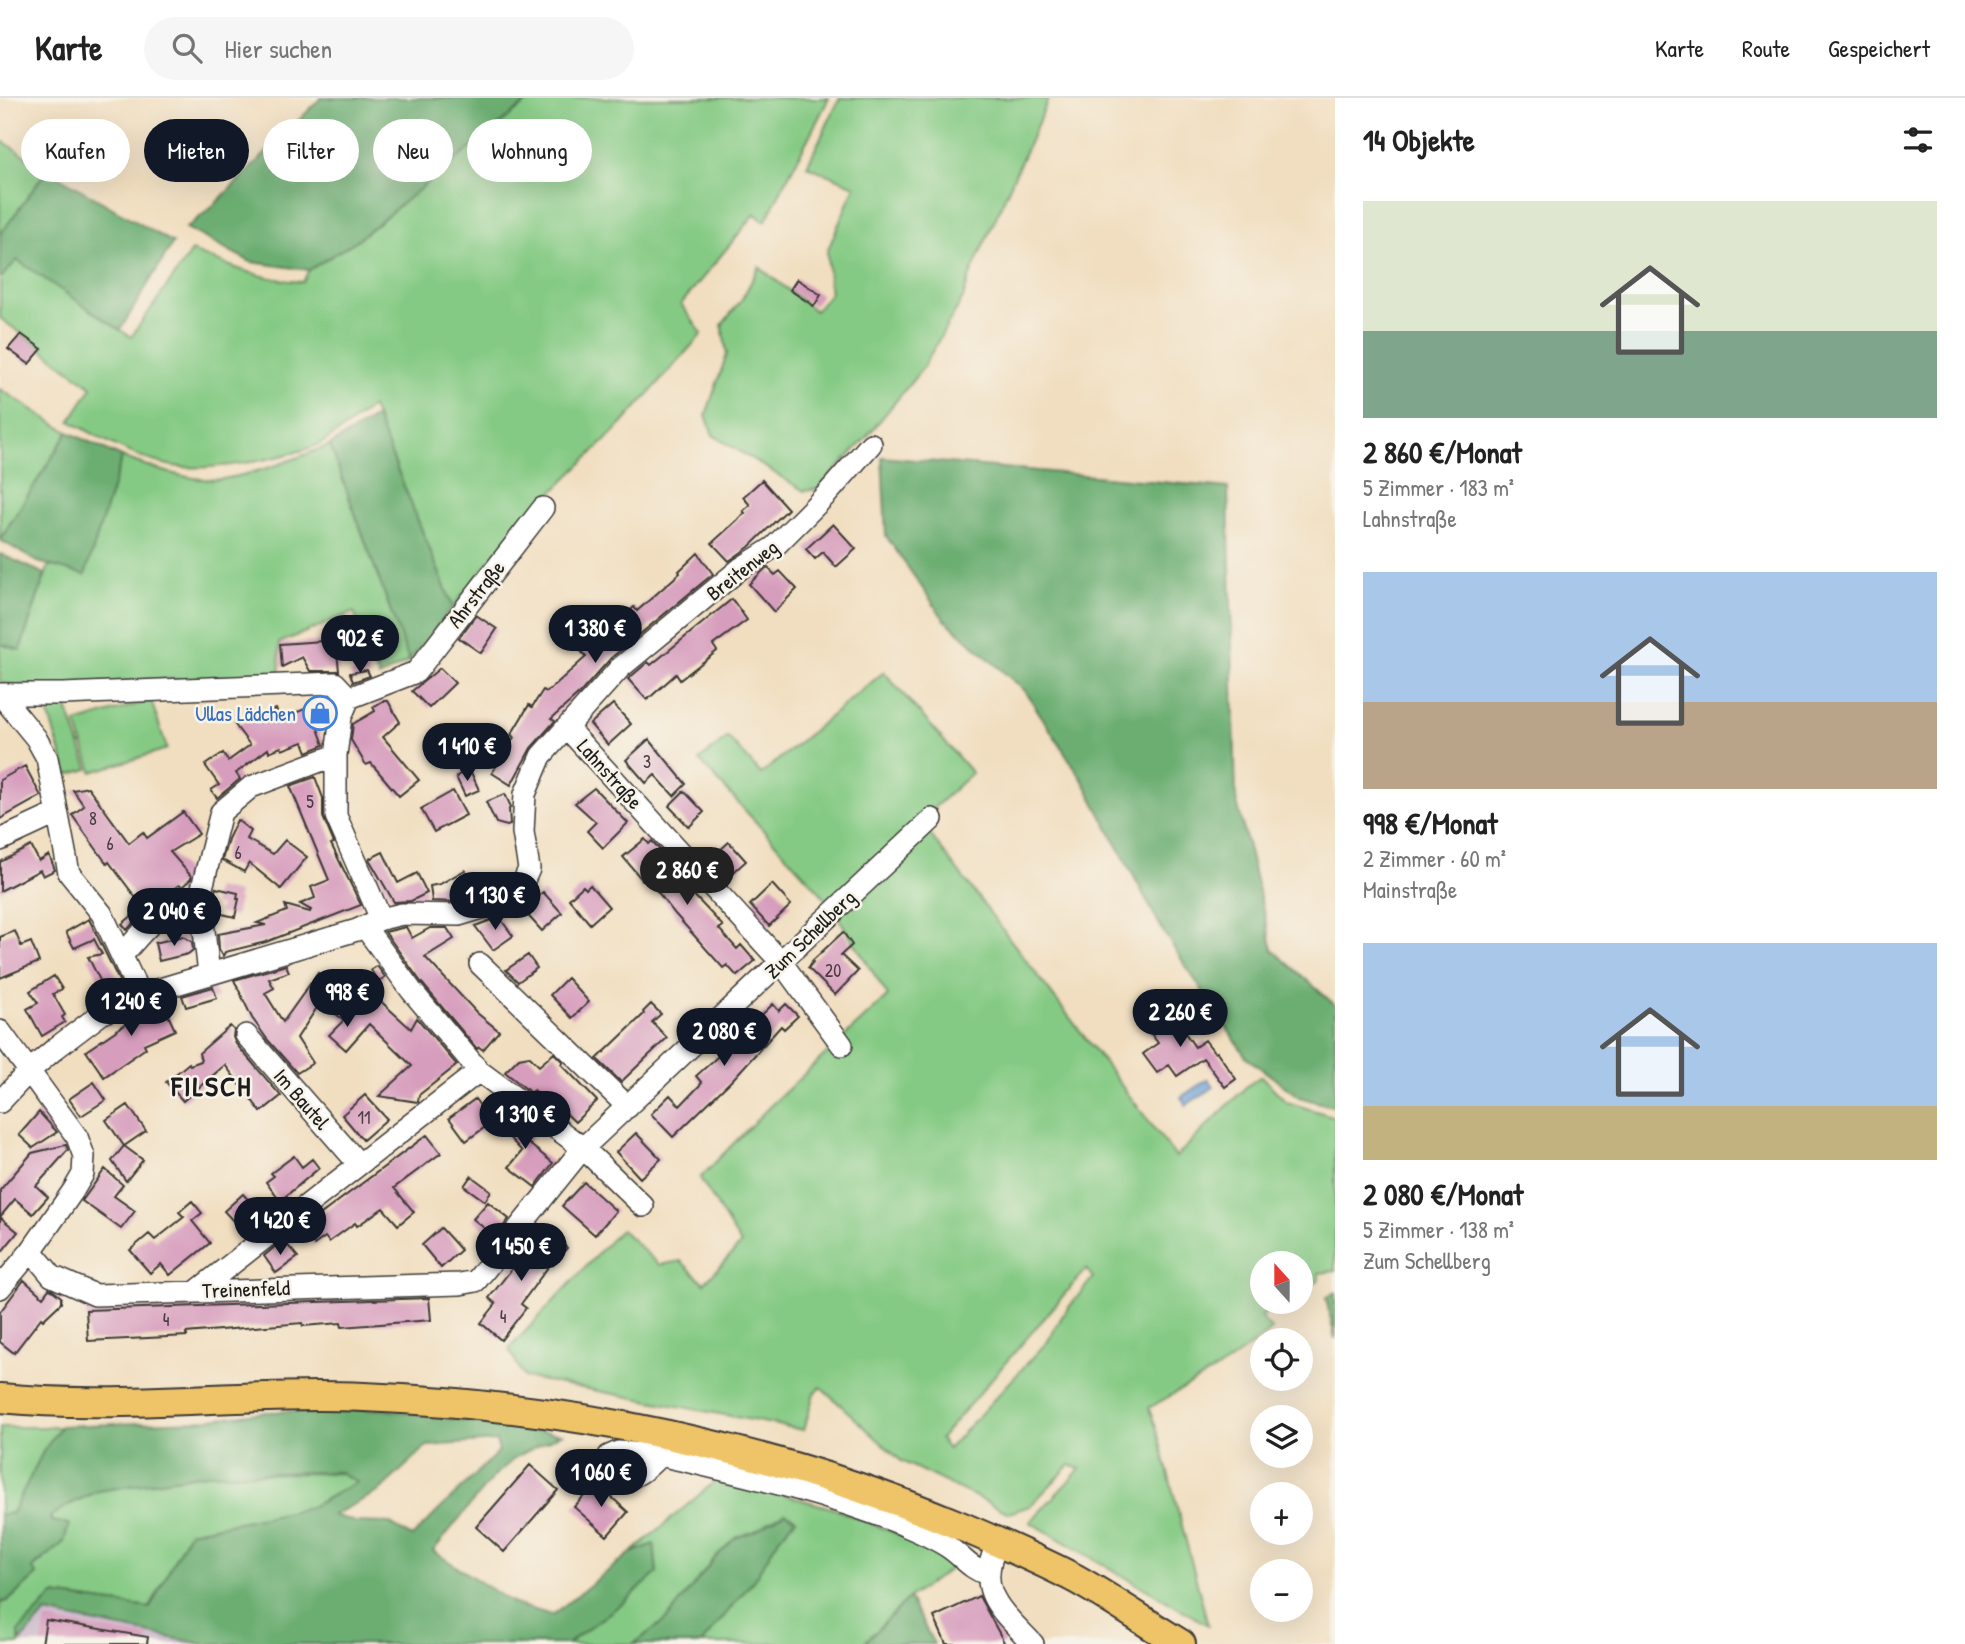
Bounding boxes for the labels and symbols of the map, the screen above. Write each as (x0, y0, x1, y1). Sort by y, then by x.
street label: Breitenweg (700, 533, 784, 607)
street label: Ahrstraße (440, 554, 512, 634)
pin: 1 380 € (530, 606, 660, 665)
pin: 902 € (311, 616, 409, 675)
shop icon: Ullas Lädchen (301, 694, 339, 732)
place label: Ullas Lädchen (195, 699, 296, 728)
pin: 1 410 € (402, 724, 532, 783)
street label: Lahnstraße (571, 733, 649, 815)
house number: 3 (643, 749, 651, 774)
house number: 5 (306, 789, 314, 814)
house number: 8 (89, 806, 97, 831)
house number: 6 (106, 831, 114, 856)
house number: 6 (234, 840, 242, 865)
pin: 2 860 € (622, 848, 752, 907)
pin: 1 130 € (430, 872, 560, 932)
street label: Zum Schellberg (758, 883, 862, 985)
pin: 2 040 € (109, 888, 239, 948)
house number: 20 (825, 958, 841, 983)
pin: 998 € (298, 970, 396, 1029)
pin: 1 240 € (66, 978, 196, 1038)
pin: 2 260 € (1115, 990, 1245, 1049)
pin: 2 080 € (659, 1009, 789, 1068)
street label: Im Bautel (267, 1062, 337, 1136)
district label: FILSCH (171, 1067, 252, 1105)
pin: 1 310 € (460, 1091, 590, 1151)
house number: 11 (357, 1105, 371, 1130)
pin: 1 420 € (215, 1198, 345, 1257)
pin: 1 450 € (456, 1224, 586, 1283)
north arrow (1250, 1251, 1312, 1314)
street label: Treinenfeld (202, 1273, 290, 1305)
house number: 4 (500, 1304, 507, 1329)
house number: 4 (163, 1307, 170, 1332)
pin: 1 060 € (536, 1450, 666, 1509)

